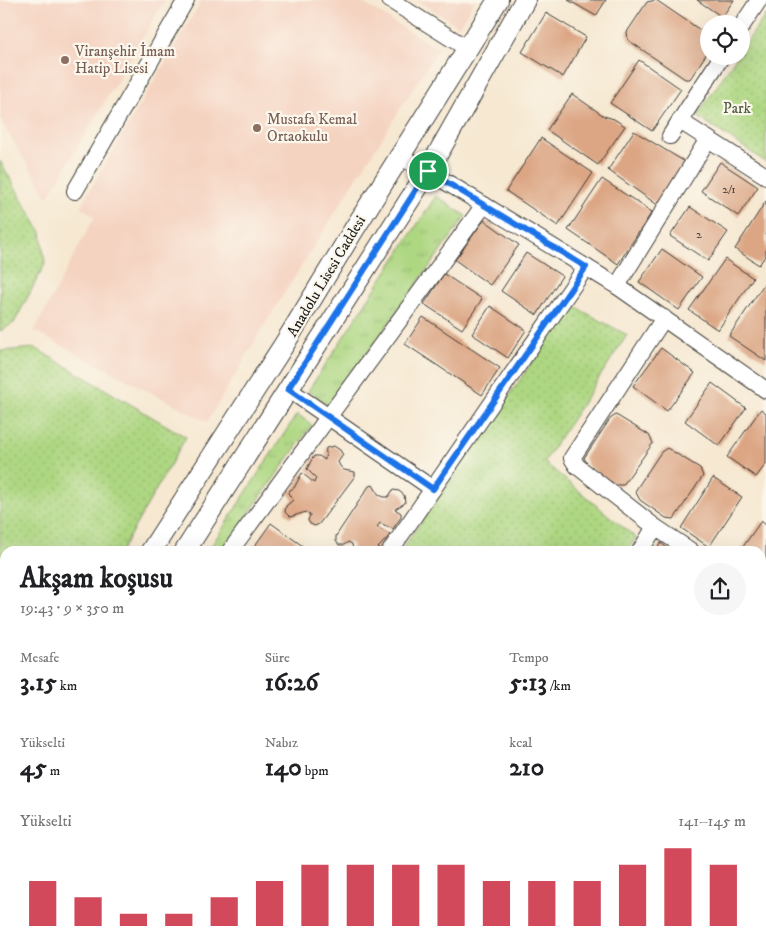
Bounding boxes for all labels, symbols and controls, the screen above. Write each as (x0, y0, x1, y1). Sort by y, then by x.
map controls (700, 15, 750, 65)
button: locate (700, 15, 750, 65)
place label: Viranşehir İmam Hatip Lisesi (74, 42, 175, 78)
marker: Viranşehir İmam Hatip Lisesi (59, 54, 71, 66)
park label: Park (723, 99, 752, 118)
place label: Mustafa Kemal Ortaokulu (267, 110, 358, 146)
marker: Mustafa Kemal Ortaokulu (251, 122, 263, 134)
pin (407, 150, 449, 192)
icon: arrive (414, 157, 442, 185)
house number: 2/1 (722, 182, 736, 197)
street label: Anadolu Lisesi Caddesi (283, 212, 370, 340)
house number: 2 (696, 227, 702, 242)
text: Akşam koşusu (20, 561, 173, 596)
button: share (694, 563, 746, 615)
text: 19:43 · 9 × 350 m (20, 598, 124, 618)
text: Mesafe (20, 649, 59, 667)
text: Süre (265, 649, 290, 667)
text: Tempo (509, 649, 549, 667)
text: 3.15 (20, 667, 57, 698)
text: 16:26 (265, 667, 319, 698)
text: 5:13 (509, 667, 547, 698)
text: km (57, 677, 77, 695)
text: /km (547, 677, 571, 695)
text: Yükselti (20, 734, 65, 752)
text: Nabız (265, 734, 298, 752)
text: kcal (509, 734, 532, 752)
text: 45 (20, 752, 47, 783)
text: 140 (265, 752, 302, 783)
text: 210 (509, 752, 544, 783)
text: m (47, 762, 60, 780)
text: bpm (302, 762, 329, 780)
text: Yükselti (20, 811, 72, 831)
text: 141–145 m (678, 811, 746, 831)

